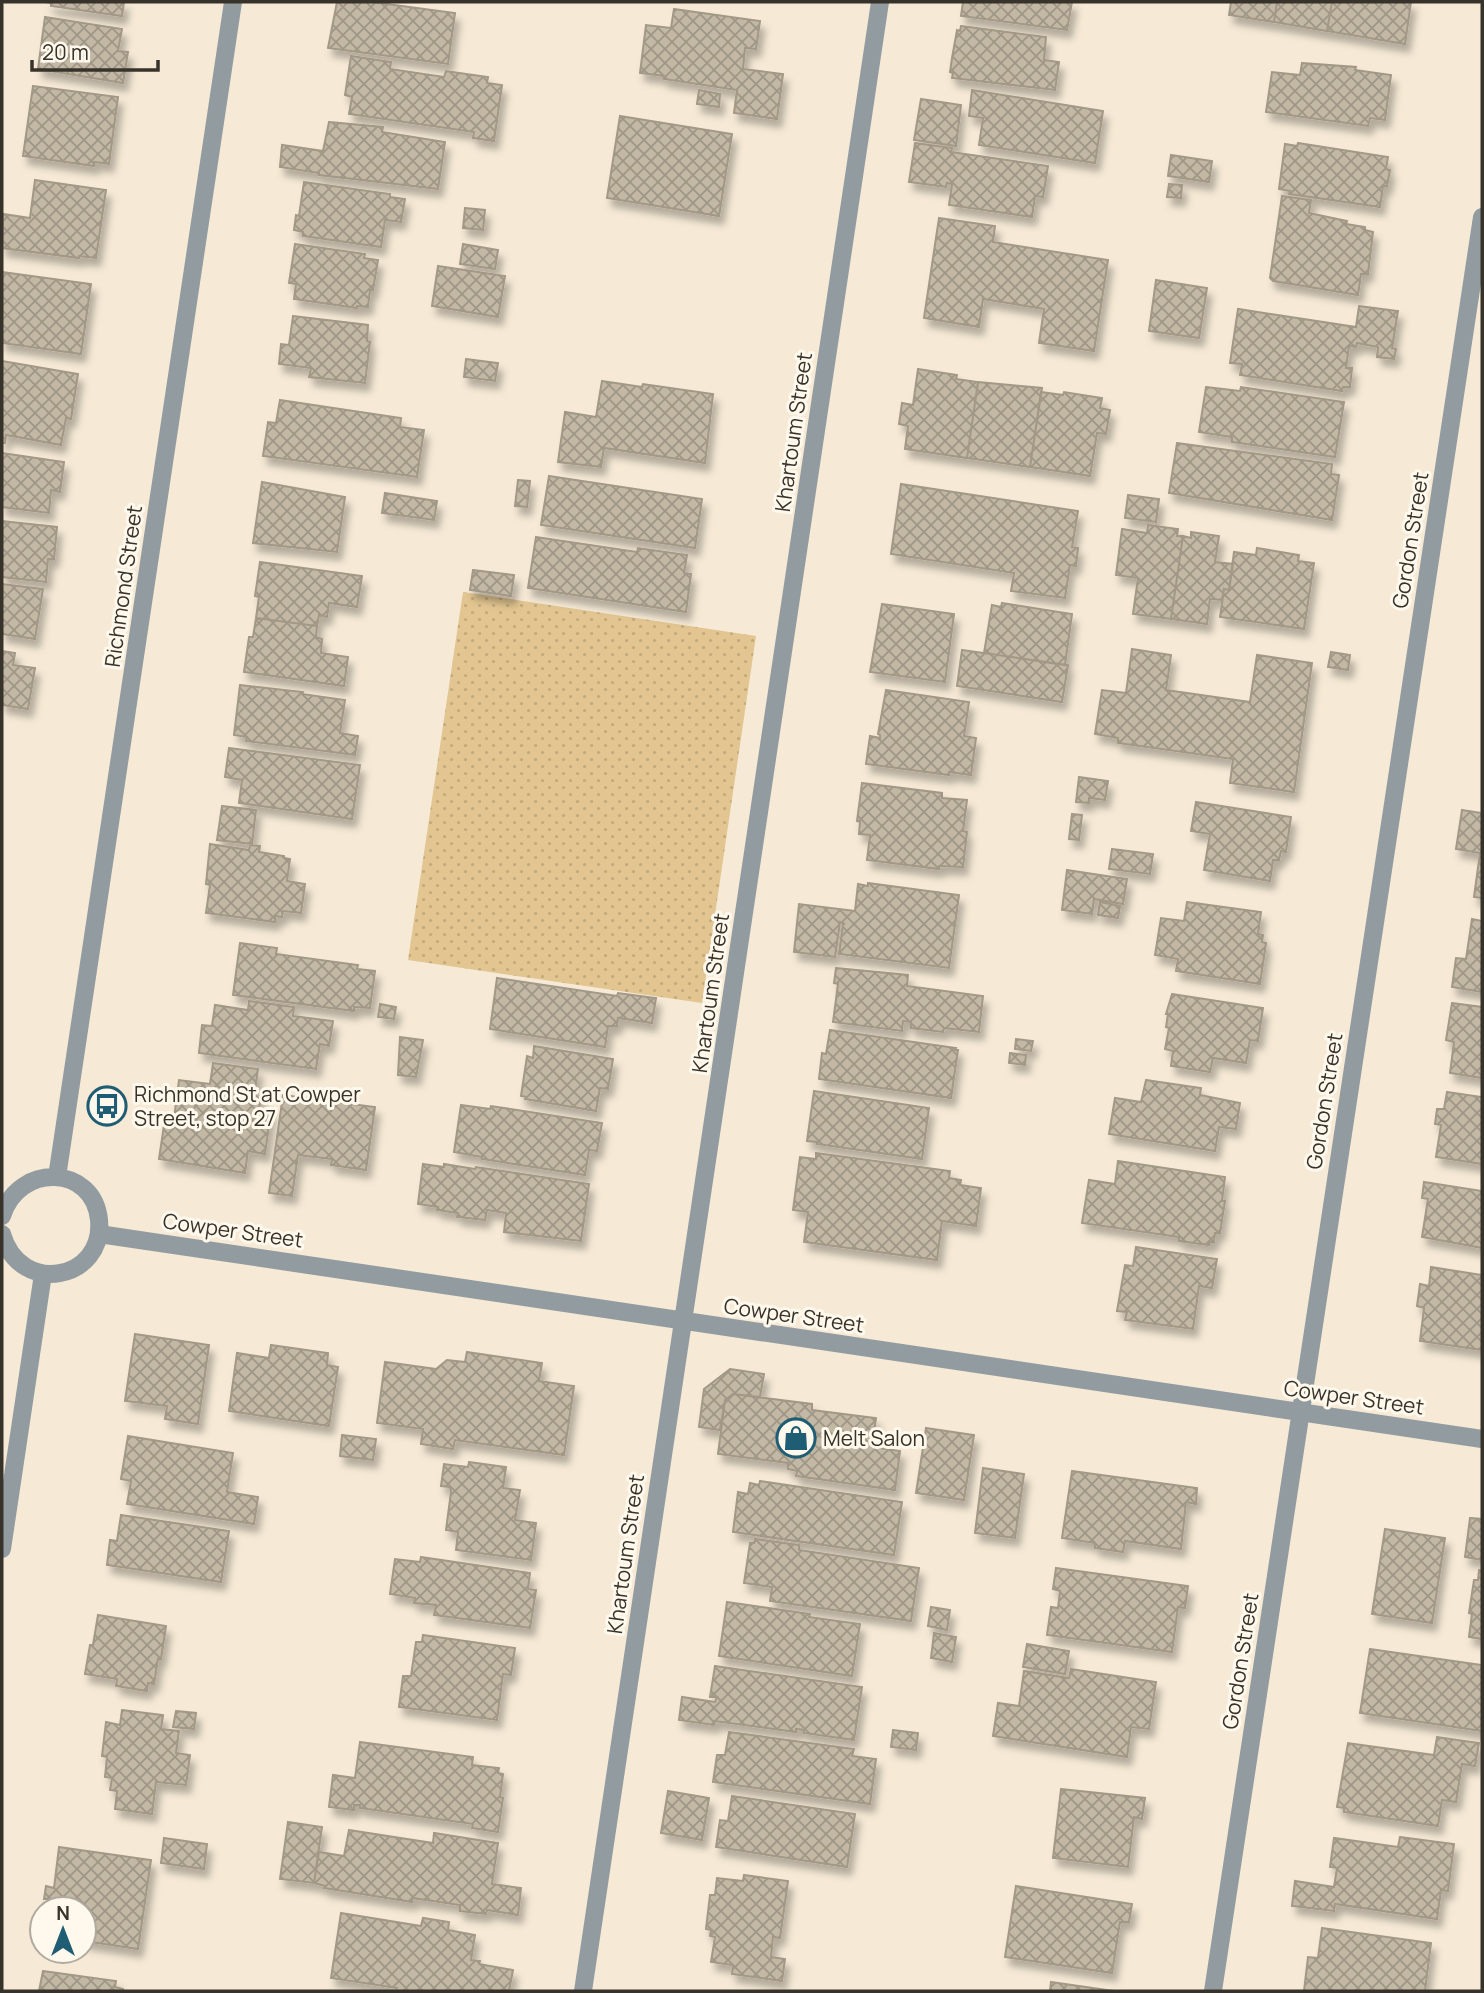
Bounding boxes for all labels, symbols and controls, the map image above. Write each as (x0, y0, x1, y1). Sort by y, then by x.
scale bar (32, 28, 158, 72)
text: 20 m (42, 38, 89, 66)
street label: Khartoum Street (768, 350, 818, 514)
street label: Gordon Street (1385, 470, 1435, 610)
street label: Richmond Street (98, 503, 148, 669)
street label: Khartoum Street (685, 911, 735, 1075)
street label: Gordon Street (1299, 1031, 1349, 1171)
place label: Richmond St at Cowper Street, stop 27 (134, 1080, 361, 1132)
bus stop icon: Richmond St at Cowper Street, stop 27 (86, 1085, 128, 1127)
street label: Cowper Street (161, 1206, 305, 1254)
street label: Cowper Street (722, 1291, 866, 1339)
street label: Cowper Street (1282, 1373, 1426, 1421)
shop icon: Melt Salon (775, 1417, 817, 1459)
place label: Melt Salon (823, 1424, 925, 1452)
street label: Khartoum Street (600, 1472, 650, 1636)
street label: Gordon Street (1215, 1591, 1265, 1731)
north arrow (28, 1895, 98, 1965)
text: N (56, 1900, 70, 1926)

